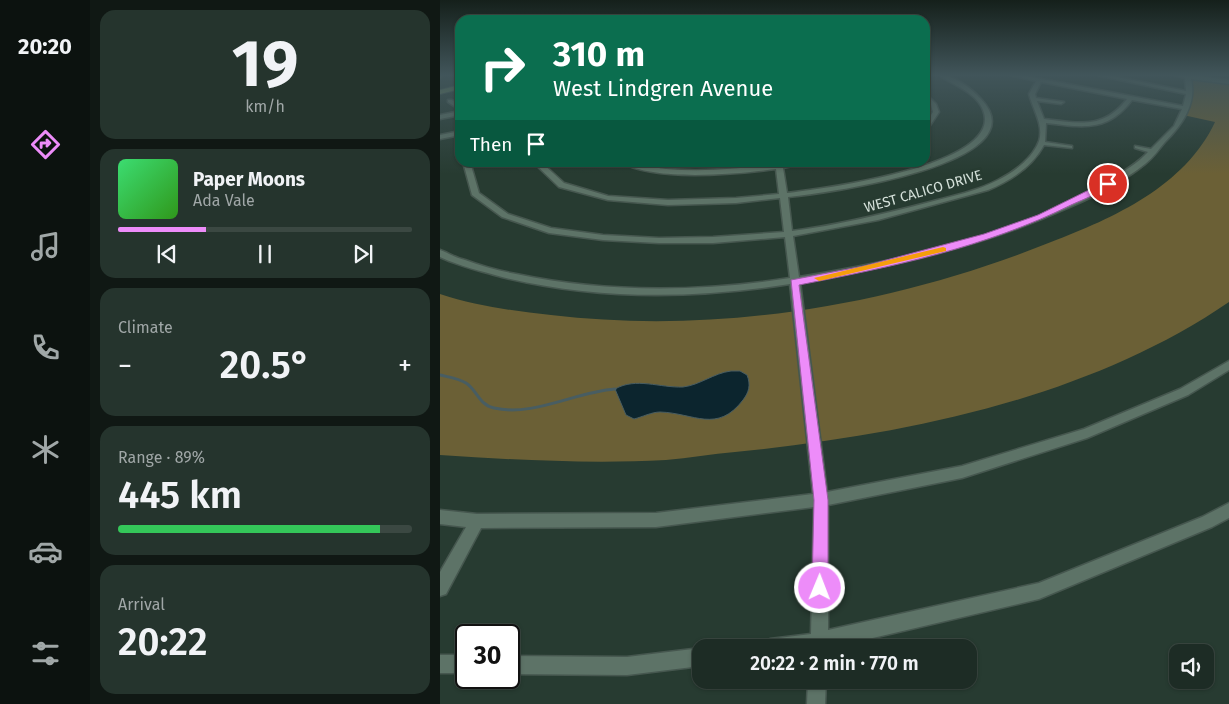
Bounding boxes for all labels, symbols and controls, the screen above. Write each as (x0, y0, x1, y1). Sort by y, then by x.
text: 19 (232, 25, 298, 103)
text: 20:20 (18, 33, 72, 60)
text: 310 m (553, 33, 645, 75)
icon: right (470, 35, 535, 100)
text: West Lindgren Avenue (553, 75, 773, 102)
text: km/h (245, 97, 285, 116)
icon: directions (28, 127, 63, 162)
icon: arrive (522, 130, 550, 158)
text: Then (470, 133, 512, 156)
pin (1087, 163, 1129, 205)
street label: WEST CALICO DRIVE (862, 166, 984, 216)
text: Paper Moons (193, 168, 305, 191)
icon: arrive (1094, 170, 1122, 198)
text: Ada Vale (193, 191, 255, 210)
icon: music (28, 229, 63, 264)
icon: previous (153, 240, 181, 268)
icon: pause (251, 240, 279, 268)
icon: next (349, 240, 377, 268)
text: Climate (118, 318, 173, 337)
icon: phone (28, 330, 63, 365)
text: 20.5° (220, 342, 310, 388)
text: − (118, 349, 132, 382)
text: + (398, 349, 412, 382)
icon: climate (28, 432, 63, 467)
text: Range · 89% (118, 448, 205, 467)
text: 445 km (118, 472, 242, 518)
icon: car (28, 534, 63, 569)
position arrow (793, 561, 845, 613)
text: Arrival (118, 595, 165, 614)
text: 20:22 (118, 619, 208, 665)
speed limit sign: 30 (455, 624, 520, 689)
icon: filters (28, 636, 63, 671)
map controls (1169, 644, 1214, 689)
button: sound (1169, 644, 1214, 689)
text: 20:22 · 2 min · 770 m (750, 652, 919, 675)

